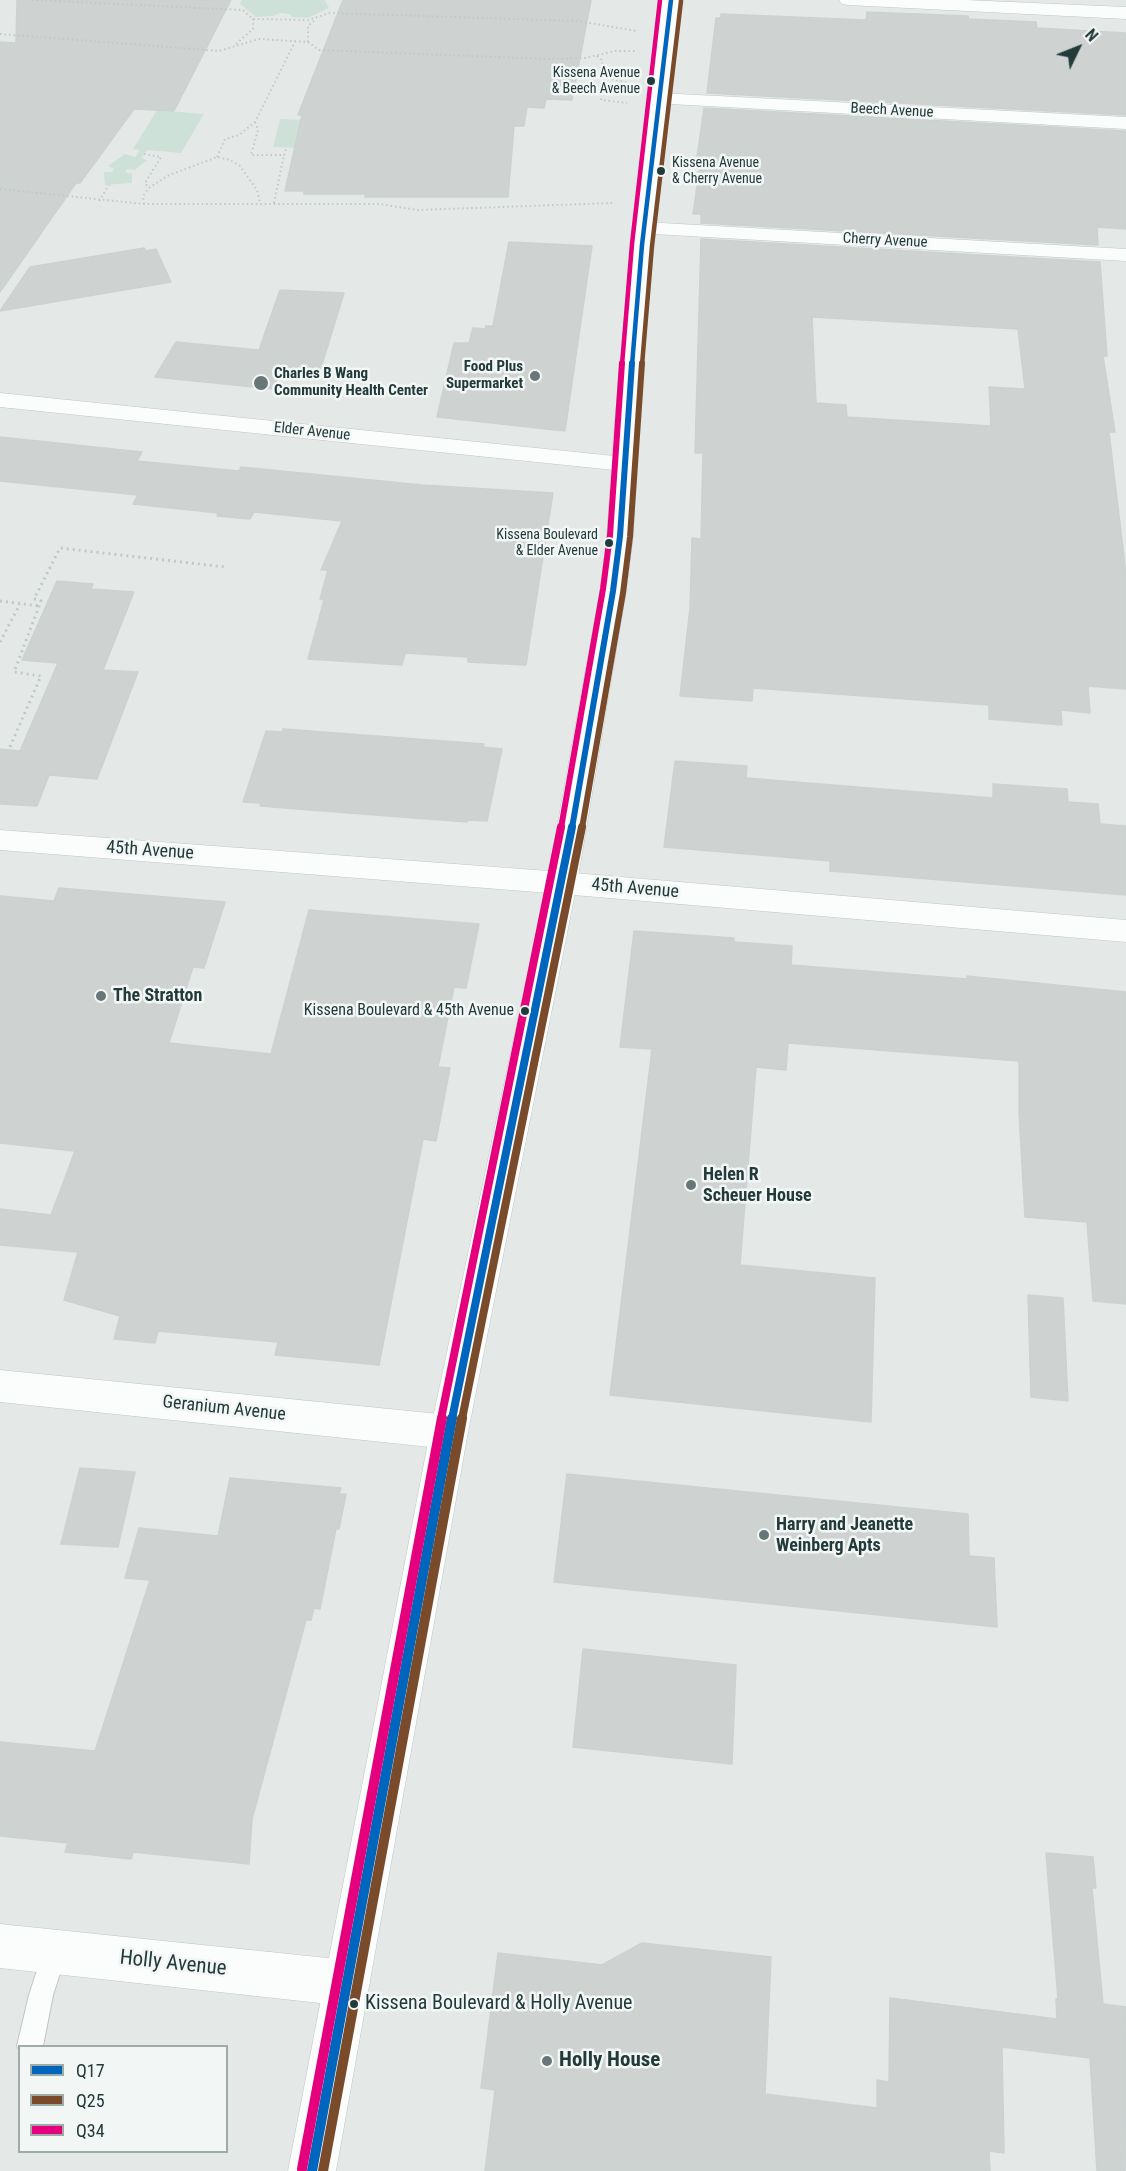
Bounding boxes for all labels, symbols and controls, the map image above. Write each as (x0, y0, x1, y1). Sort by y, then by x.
north arrow (1048, 18, 1108, 78)
text: N (1081, 25, 1102, 45)
place label: Kissena Avenue & Beech Avenue (552, 65, 640, 98)
marker: Kissena Avenue & Beech Avenue (645, 75, 657, 87)
street label: Beech Avenue (850, 100, 934, 122)
place label: Kissena Avenue & Cherry Avenue (672, 155, 762, 188)
marker: Kissena Avenue & Cherry Avenue (655, 165, 667, 177)
street label: Cherry Avenue (842, 230, 928, 252)
place label: Food Plus Supermarket (446, 358, 523, 393)
place label: Charles B Wang Community Health Center (274, 365, 428, 400)
marker: Food Plus Supermarket (528, 369, 542, 383)
marker: Charles B Wang Community Health Center (252, 374, 270, 392)
street label: Elder Avenue (273, 419, 351, 445)
place label: Kissena Boulevard & Elder Avenue (496, 527, 598, 560)
marker: Kissena Boulevard & Elder Avenue (603, 537, 615, 549)
street label: 45th Avenue (105, 837, 195, 865)
street label: 45th Avenue (590, 874, 680, 904)
place label: The Stratton (113, 985, 202, 1007)
marker: The Stratton (94, 989, 108, 1003)
place label: Kissena Boulevard & 45th Avenue (304, 1001, 514, 1021)
marker: Kissena Boulevard & 45th Avenue (519, 1005, 531, 1017)
place label: Helen R Scheuer House (703, 1164, 812, 1206)
marker: Helen R Scheuer House (684, 1178, 698, 1192)
street label: Geranium Avenue (161, 1392, 287, 1426)
place label: Harry and Jeanette Weinberg Apts (776, 1514, 913, 1556)
marker: Harry and Jeanette Weinberg Apts (757, 1528, 771, 1542)
street label: Holly Avenue (118, 1946, 228, 1982)
place label: Kissena Boulevard & Holly Avenue (365, 1992, 632, 2016)
marker: Kissena Boulevard & Holly Avenue (348, 1998, 360, 2010)
legend (18, 2045, 228, 2153)
place label: Holly House (559, 2048, 660, 2074)
marker: Holly House (540, 2054, 554, 2068)
text: Q17 (76, 2060, 105, 2081)
text: Q25 (76, 2090, 105, 2111)
text: Q34 (76, 2120, 105, 2141)

